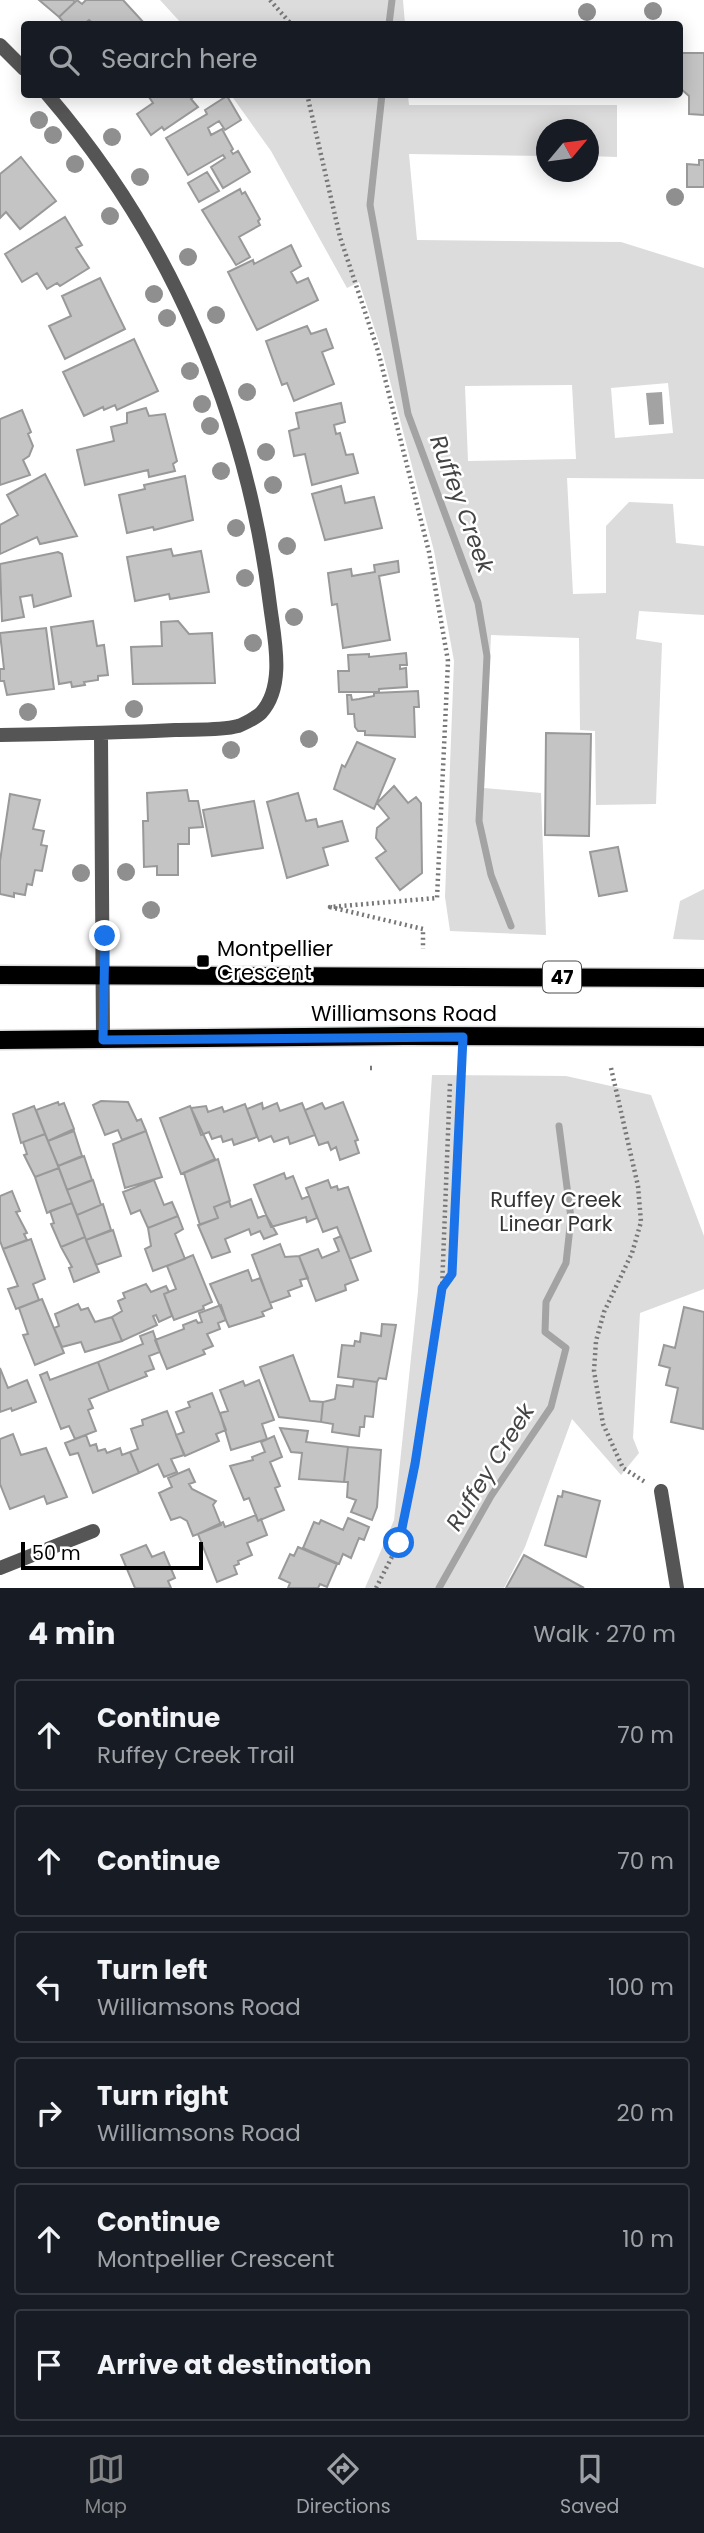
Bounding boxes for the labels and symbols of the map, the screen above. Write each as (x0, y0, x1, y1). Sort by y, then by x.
north arrow (536, 119, 599, 182)
water label: Ruffey Creek (422, 431, 502, 578)
route end (89, 920, 120, 951)
place label: Montpellier Crescent (217, 934, 333, 987)
marker: Montpellier Crescent (195, 953, 211, 969)
road number: 47 (543, 962, 581, 993)
street label: Williamsons Road (311, 999, 497, 1028)
park label: Ruffey Creek Linear Park (490, 1185, 622, 1238)
water label: Ruffey Creek (438, 1396, 542, 1537)
route start (383, 1527, 414, 1558)
scale bar (21, 1539, 203, 1571)

